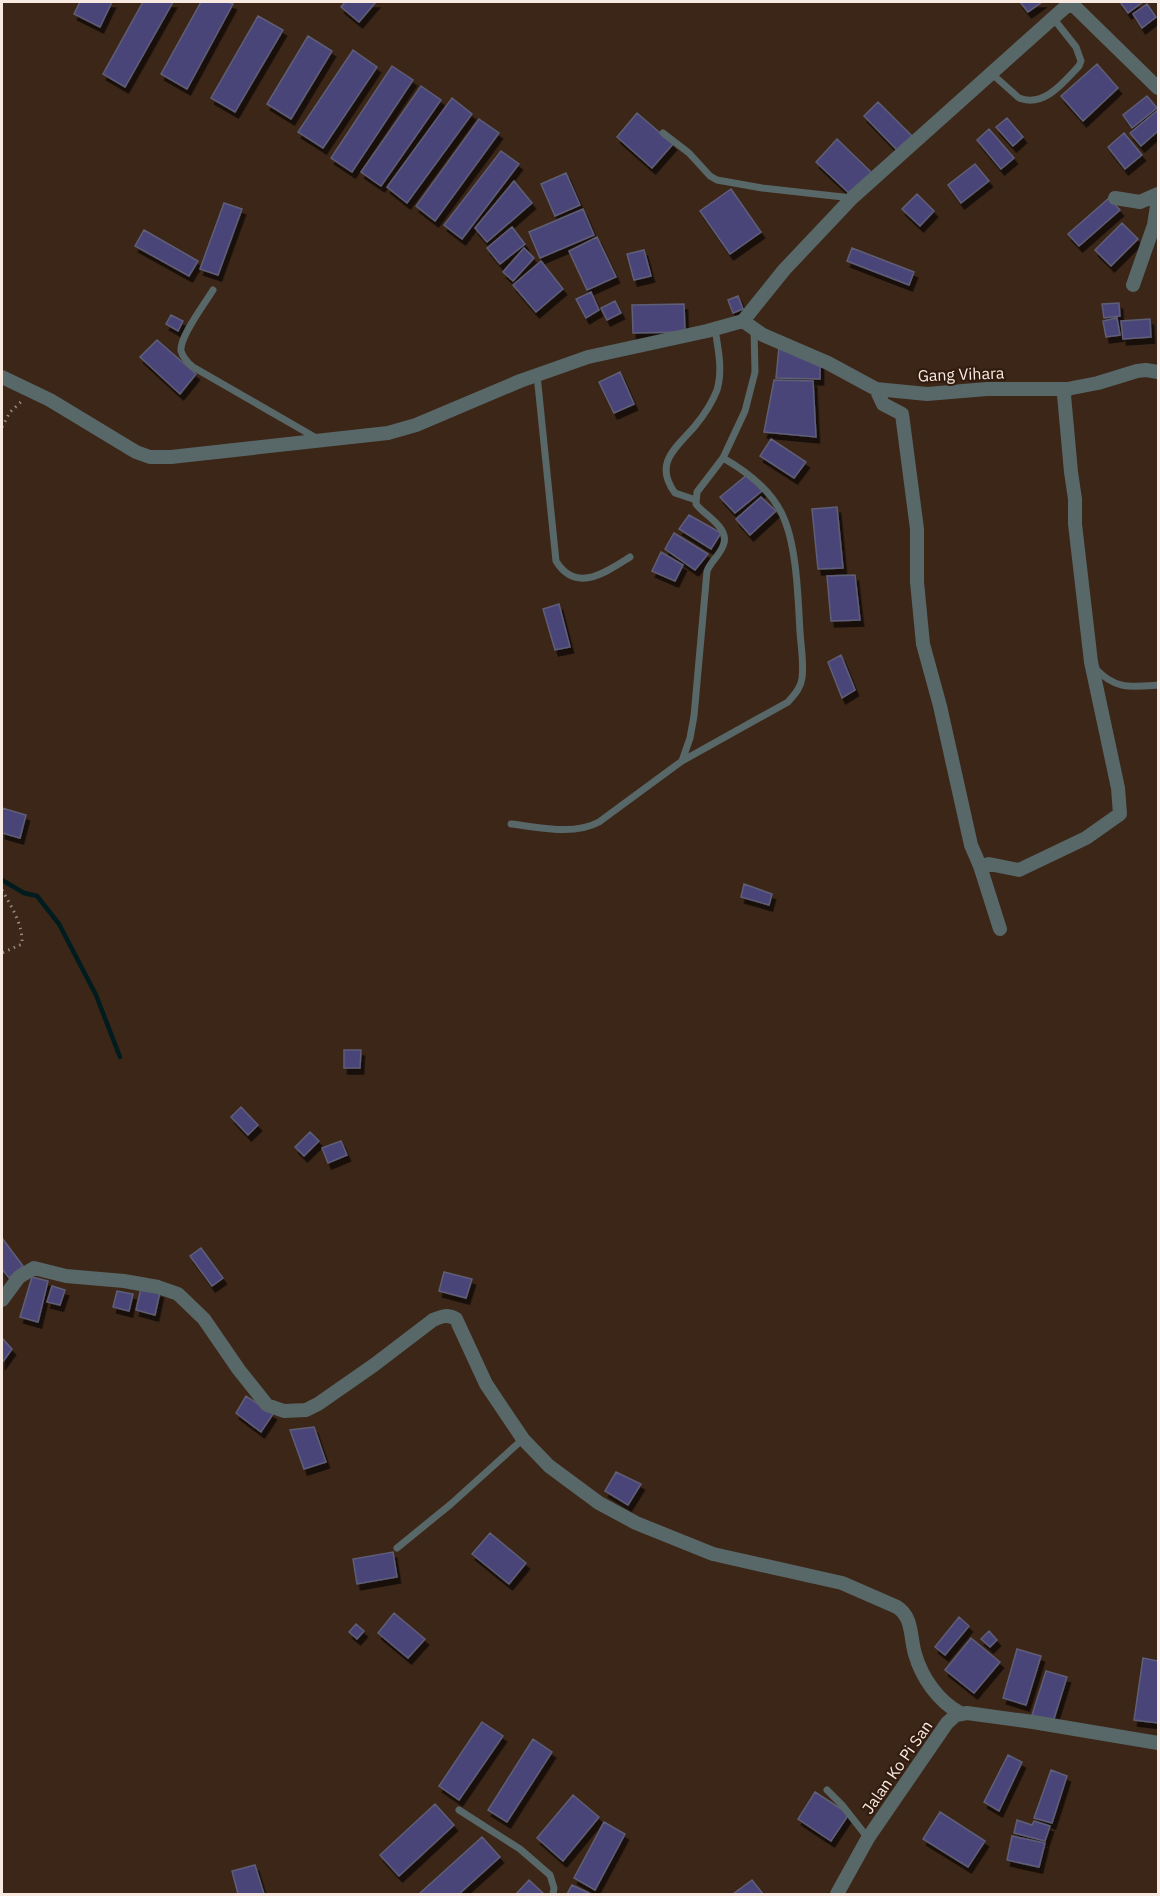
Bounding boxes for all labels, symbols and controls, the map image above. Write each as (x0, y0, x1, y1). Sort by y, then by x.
street label: Gang Vihara (917, 362, 1005, 386)
street label: Jalan Ko Pi San (857, 1716, 937, 1818)

